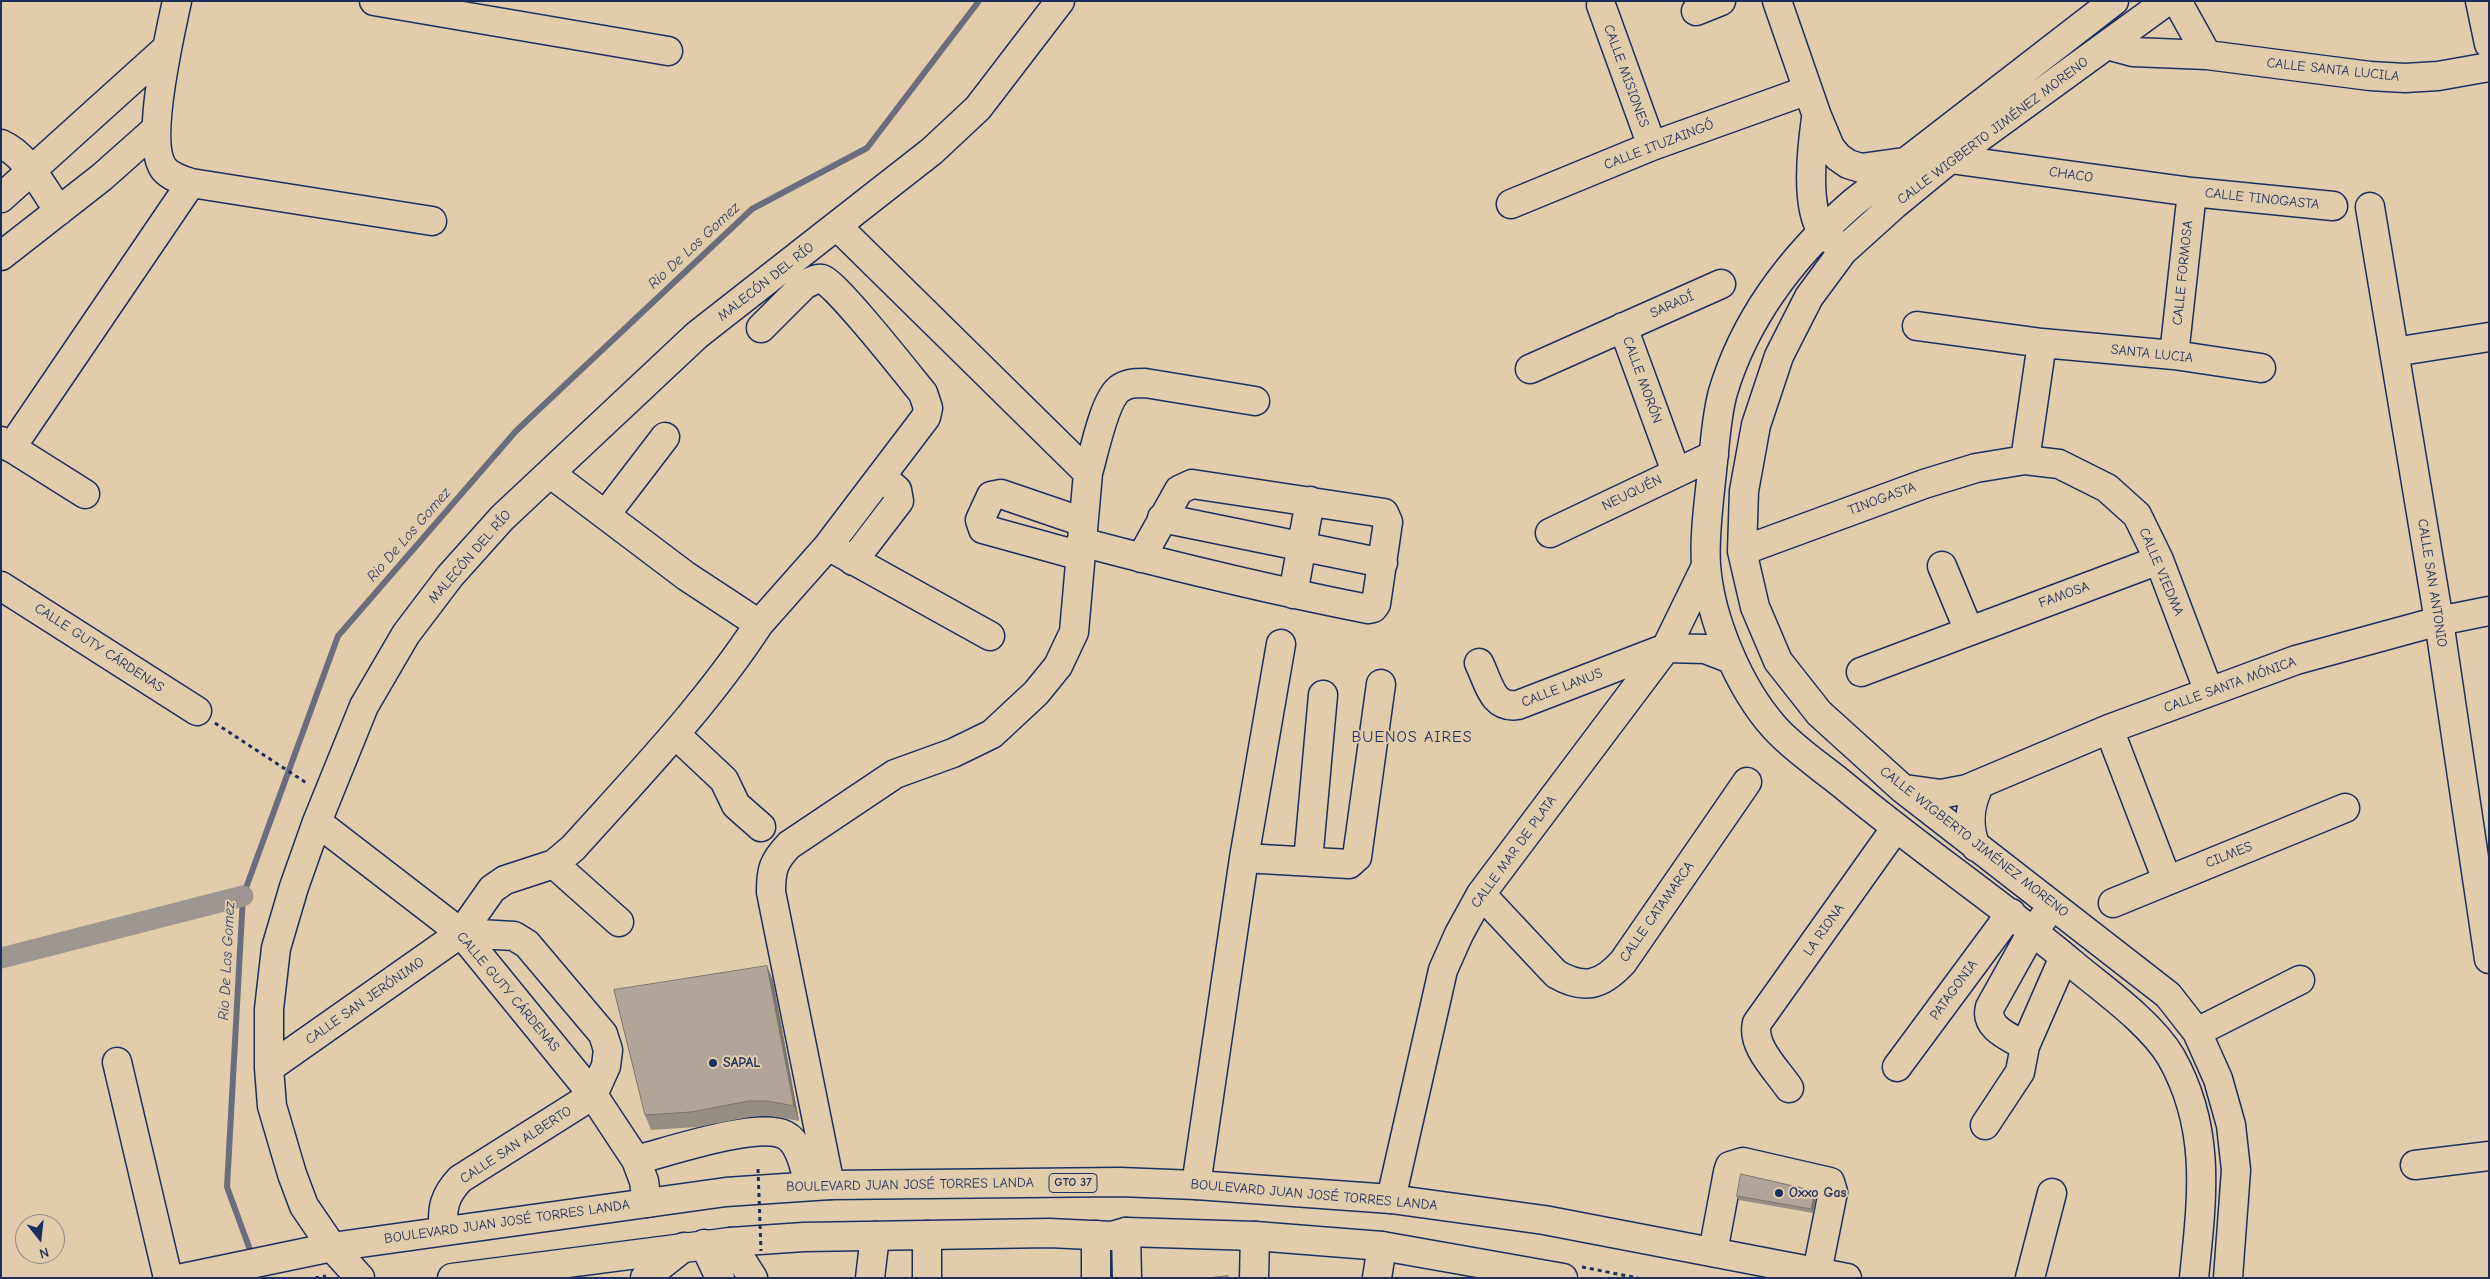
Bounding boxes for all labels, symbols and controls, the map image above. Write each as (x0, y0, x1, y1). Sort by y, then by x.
street label: CALLE MISIONES (1600, 22, 1652, 130)
street label: CALLE WIGBERTO JIMÉNEZ MORENO (1894, 54, 2092, 208)
street label: CALLE SANTA LUCILA (2266, 55, 2400, 85)
street label: CALLE ITUZAINGÓ (1602, 116, 1716, 174)
street label: CHACO (2048, 164, 2094, 186)
street label: CALLE TINOGASTA (2204, 185, 2320, 213)
water label: Rio De Los Gomez (644, 199, 744, 293)
street label: CALLE FORMOSA (2169, 220, 2197, 326)
street label: MALECÓN DEL RÍO (714, 239, 818, 325)
street label: SARADÍ (1647, 288, 1697, 322)
street label: CALLE MORÓN (1619, 334, 1665, 426)
street label: SANTA LUCIA (2110, 341, 2194, 367)
street label: NEUQUÉN (1599, 471, 1665, 515)
street label: TINOGASTA (1846, 479, 1918, 519)
water label: Rio De Los Gomez (363, 484, 455, 586)
street label: MALECÓN DEL RÍO (425, 507, 515, 607)
street label: CALLE SAN ANTONIO (2414, 518, 2450, 648)
street label: CALLE VIEDMA (2135, 526, 2187, 618)
street label: FAMOSA (2036, 578, 2092, 612)
street label: CALLE GUTY CÁRDENAS (31, 600, 167, 696)
street label: CALLE SANTA MÓNICA (2162, 653, 2298, 717)
street label: CALLE LANUS (1519, 665, 1605, 711)
district label: BUENOS AIRES (1350, 727, 1474, 747)
street label: CALLE WIGBERTO JIMÉNEZ MORENO (1876, 763, 2072, 921)
street label: CALLE MAR DE PLATA (1468, 793, 1560, 911)
street label: CILMES (2203, 838, 2255, 872)
street label: CALLE CATAMARCA (1616, 859, 1698, 965)
water label: Rio De Los Gomez (215, 901, 239, 1021)
street label: LA RIONA (1800, 901, 1848, 959)
street label: CALLE GUTY CÁRDENAS (453, 929, 563, 1055)
street label: CALLE SAN JERÓNIMO (302, 954, 428, 1048)
street label: PATAGONIA (1927, 957, 1981, 1023)
place label: SAPAL (723, 1055, 760, 1071)
marker: SAPAL (707, 1057, 719, 1069)
street label: CALLE SAN ALBERTO (457, 1103, 575, 1187)
street label: BOULEVARD JUAN JOSÉ TORRES LANDA (786, 1174, 1034, 1196)
road number: GTO 37 (1049, 1174, 1097, 1192)
street label: BOULEVARD JUAN JOSÉ TORRES LANDA (1190, 1176, 1438, 1214)
place label: Oxxo Gas (1789, 1185, 1847, 1201)
marker: Oxxo Gas (1773, 1187, 1785, 1199)
street label: BOULEVARD JUAN JOSÉ TORRES LANDA (383, 1196, 631, 1248)
north arrow (15, 1214, 65, 1264)
text: N (37, 1244, 51, 1262)

